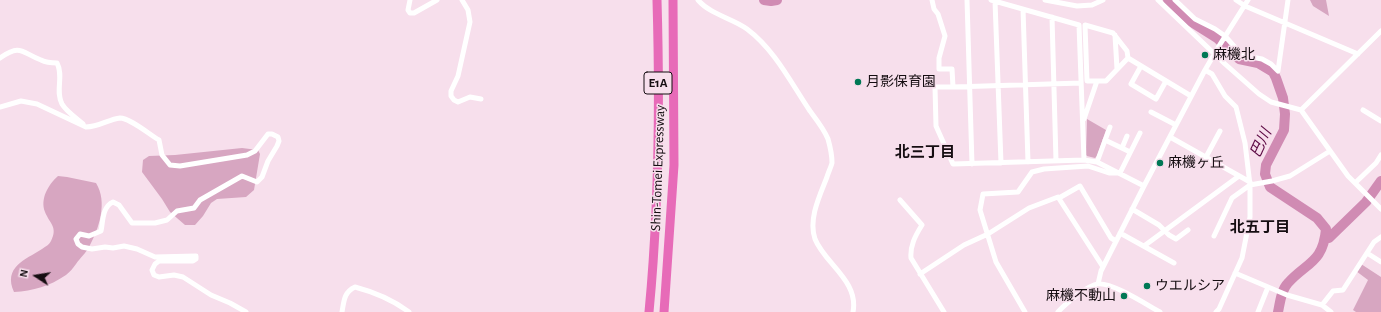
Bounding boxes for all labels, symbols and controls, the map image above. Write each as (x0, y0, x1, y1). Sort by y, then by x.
place label: 麻機北 (1213, 47, 1255, 63)
marker: 麻機北 (1200, 50, 1210, 60)
road number: E1A (644, 72, 672, 94)
place label: 月影保育園 (866, 74, 936, 90)
marker: 月影保育園 (853, 77, 863, 87)
street label: Shin-Tomei Expressway (647, 105, 669, 231)
water label: 巴川 (1247, 126, 1275, 160)
district label: 北三丁目 (895, 143, 955, 161)
place label: 麻機ヶ丘 (1168, 155, 1224, 171)
marker: 麻機ヶ丘 (1155, 158, 1165, 168)
district label: 北五丁目 (1230, 218, 1290, 236)
north arrow (16, 256, 56, 296)
text: N (18, 269, 30, 278)
place label: ウエルシア (1155, 278, 1225, 294)
marker: ウエルシア (1142, 281, 1152, 291)
place label: 麻機不動山 (1046, 288, 1116, 304)
marker: 麻機不動山 (1119, 291, 1129, 301)

